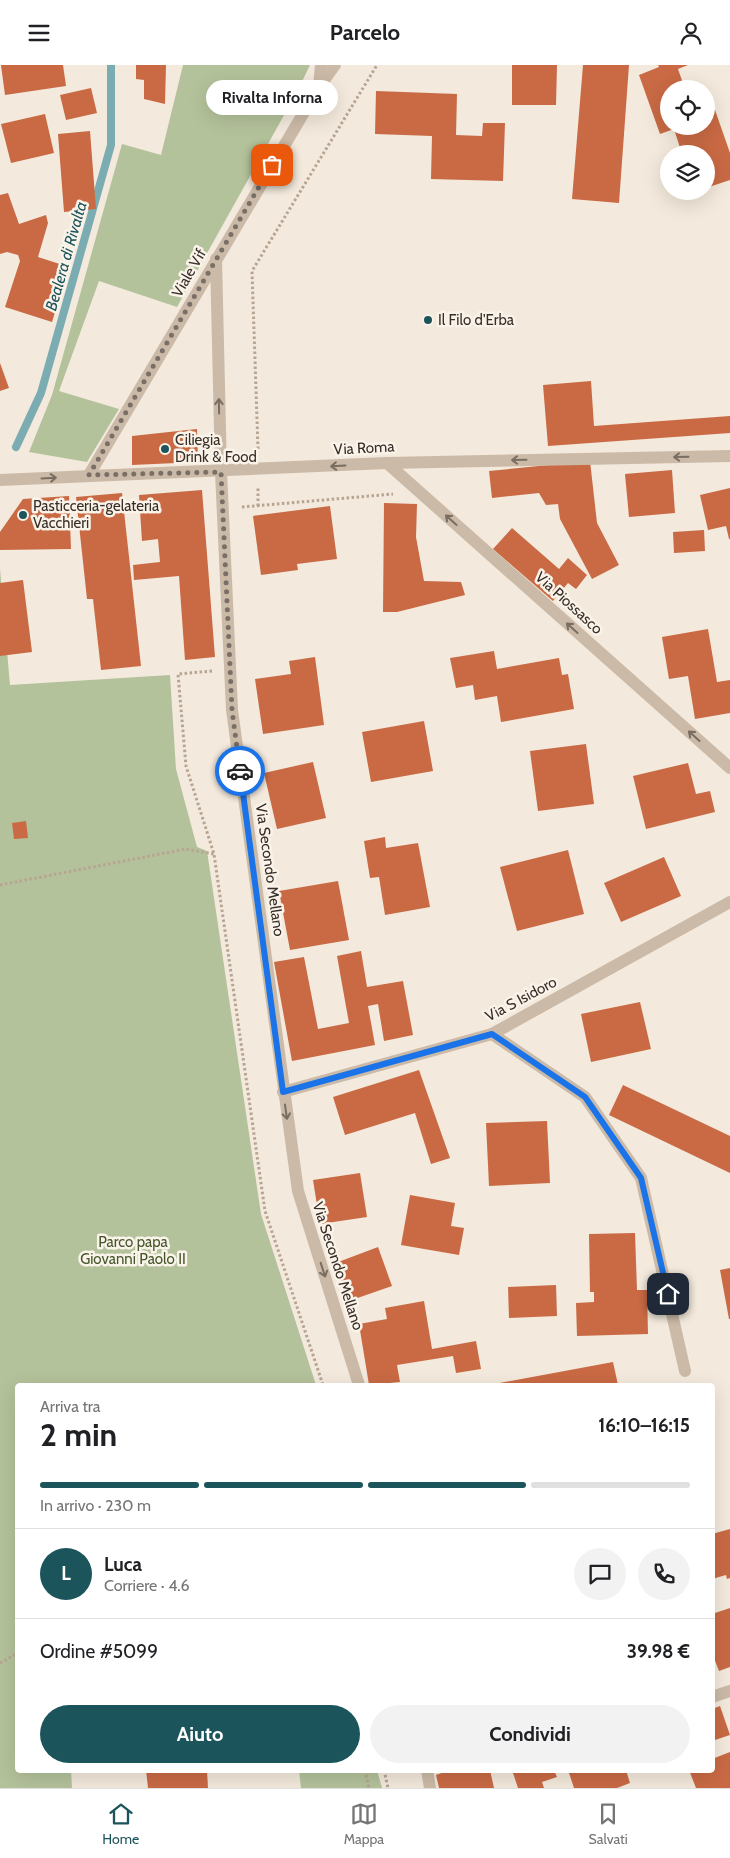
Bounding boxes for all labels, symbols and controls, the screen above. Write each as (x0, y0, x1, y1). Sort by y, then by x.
icon: menu (25, 19, 53, 47)
text: Parcelo (330, 19, 400, 46)
icon: person (677, 19, 705, 47)
callout: Rivalta Inforna (206, 80, 338, 115)
map controls (660, 80, 715, 200)
button: locate (660, 80, 715, 135)
text: Rivalta Inforna (222, 88, 322, 107)
pin (251, 144, 293, 186)
button: layers (660, 145, 715, 200)
icon: bag (258, 151, 286, 179)
water label: Bealera di Rivalta (41, 199, 91, 313)
street label: Viale Vif (168, 246, 210, 300)
place label: Il Filo d'Erba (438, 311, 515, 329)
marker: Il Filo d'Erba (422, 314, 434, 326)
one-way arrow (214, 398, 224, 414)
place label: Ciliegia Drink & Food (175, 431, 257, 466)
street label: Via Roma (333, 437, 396, 459)
marker: Ciliegia Drink & Food (159, 443, 171, 455)
one-way arrow (674, 452, 690, 462)
one-way arrow (511, 455, 528, 465)
one-way arrow (330, 461, 346, 470)
one-way arrow (40, 473, 56, 482)
place label: Pasticceria-gelateria Vacchieri (33, 497, 160, 532)
marker: Pasticceria-gelateria Vacchieri (17, 509, 29, 521)
one-way arrow (445, 514, 458, 525)
street label: Via Piossasco (532, 568, 606, 638)
one-way arrow (566, 622, 579, 634)
one-way arrow (687, 730, 700, 742)
courier (215, 746, 265, 796)
icon: car (226, 757, 254, 785)
street label: Via Secondo Mellano (252, 802, 288, 938)
street label: Via S Isidoro (482, 973, 560, 1025)
one-way arrow (281, 1103, 291, 1119)
street label: Via Secondo Mellano (309, 1200, 367, 1332)
park label: Parco papa Giovanni Paolo II (80, 1233, 186, 1268)
one-way arrow (318, 1261, 328, 1277)
pin (647, 1273, 689, 1315)
icon: home (654, 1280, 682, 1308)
text: Arriva tra (40, 1397, 100, 1416)
text: 16:10–16:15 (598, 1414, 690, 1437)
text: 2 min (40, 1415, 117, 1454)
text: In arrivo · 230 m (40, 1496, 151, 1515)
button: chat (574, 1548, 626, 1600)
button: phone (638, 1548, 690, 1600)
text: Luca (104, 1553, 142, 1576)
text: L (61, 1562, 71, 1585)
text: Corriere · 4.6 (104, 1576, 190, 1595)
text: Ordine #5099 (40, 1640, 158, 1663)
text: 39.98 € (627, 1640, 690, 1663)
button: Aiuto (40, 1705, 360, 1763)
button: Condividi (370, 1705, 690, 1763)
tab: Home (102, 1800, 139, 1848)
tab: Mappa (344, 1800, 384, 1848)
tab: Salvati (589, 1800, 628, 1848)

